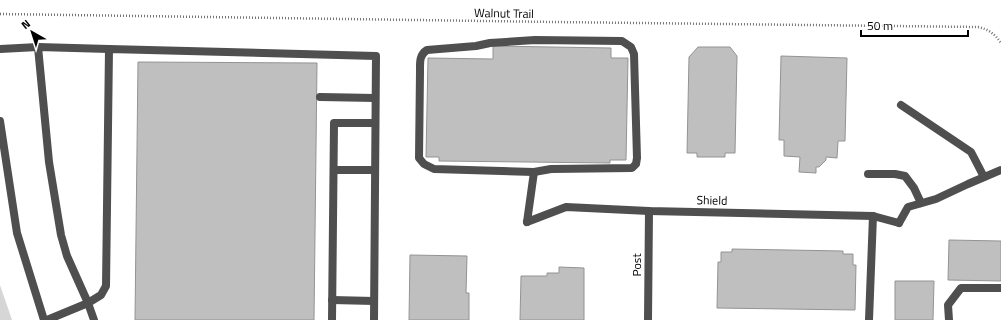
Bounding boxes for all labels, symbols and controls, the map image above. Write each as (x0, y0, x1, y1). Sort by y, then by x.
street label: Walnut Trail (474, 3, 534, 23)
north arrow (12, 12, 52, 52)
scale bar (861, 12, 968, 38)
text: N (18, 16, 34, 33)
text: 50 m (867, 16, 893, 35)
street label: Shield (696, 190, 728, 210)
street label: Post (627, 253, 646, 277)

